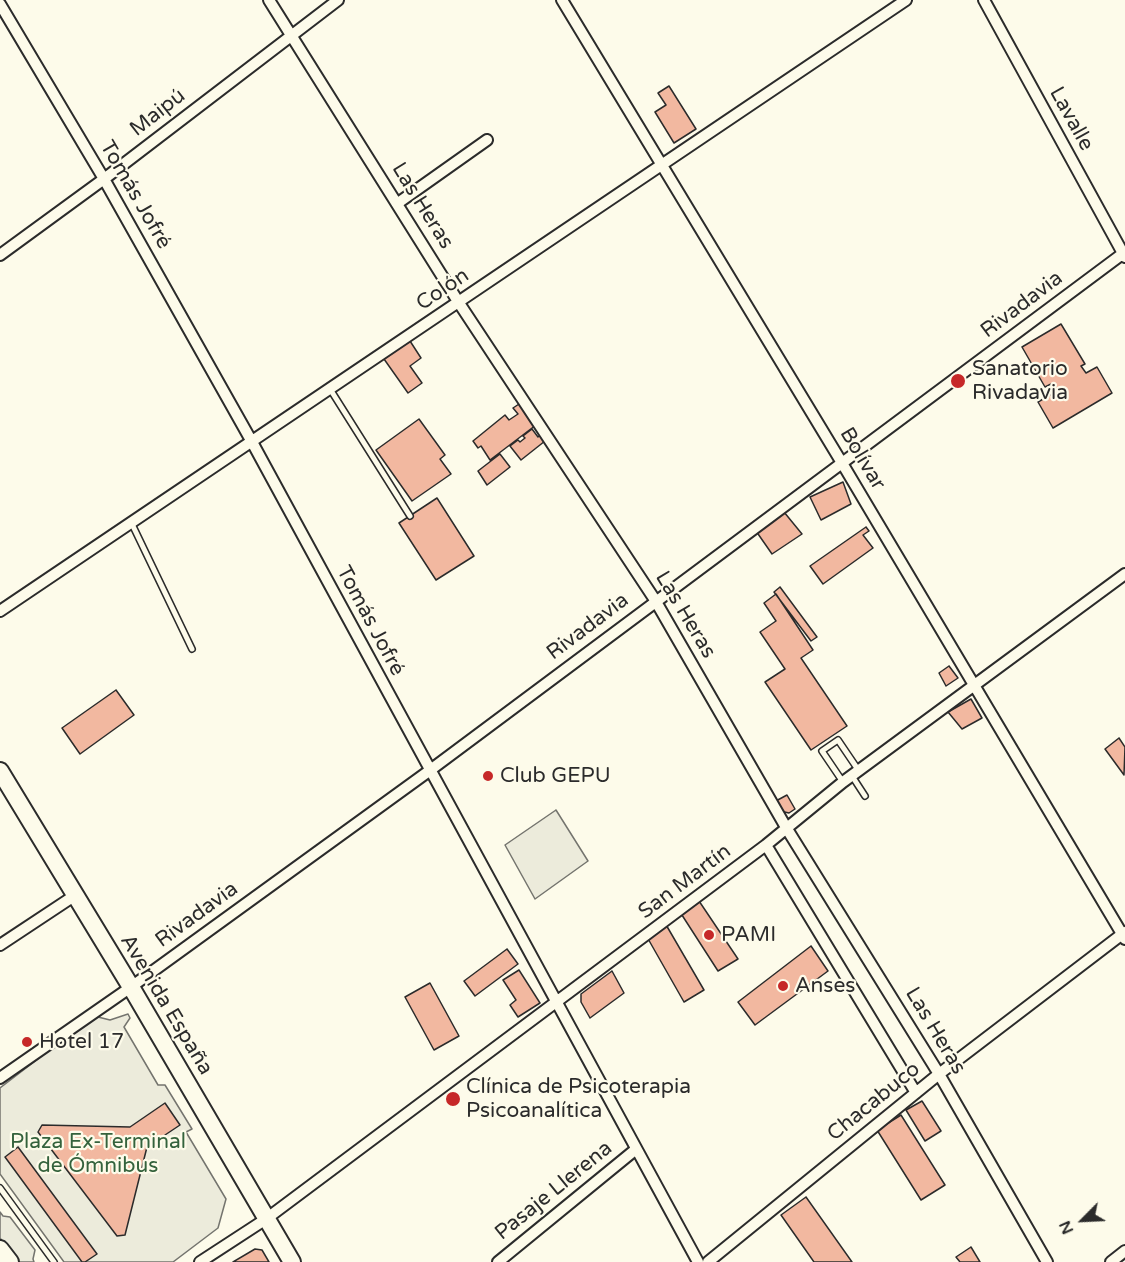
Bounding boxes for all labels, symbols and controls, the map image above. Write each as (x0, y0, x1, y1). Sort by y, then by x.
street label: Lavalle (1043, 83, 1099, 155)
street label: Maipú (125, 84, 191, 142)
street label: Tomás Jofré (94, 136, 176, 254)
street label: Las Heras (386, 158, 458, 254)
street label: Colón (412, 263, 474, 317)
street label: Rivadavia (976, 266, 1068, 344)
place label: Sanatorio Rivadavia (972, 356, 1068, 406)
marker: Sanatorio Rivadavia (949, 372, 967, 390)
street label: Bolívar (834, 423, 890, 495)
street label: Tomás Jofré (330, 562, 410, 680)
street label: Las Heras (649, 567, 721, 663)
street label: Rivadavia (542, 588, 634, 666)
place label: Club GEPU (500, 763, 611, 789)
marker: Club GEPU (481, 769, 495, 783)
street label: San Martín (634, 839, 736, 925)
street label: Rivadavia (151, 877, 243, 953)
place label: PAMI (721, 922, 776, 948)
marker: PAMI (702, 928, 716, 942)
street label: Avenida España (114, 930, 218, 1080)
place label: Anses (795, 973, 855, 999)
marker: Anses (776, 979, 790, 993)
street label: Las Heras (899, 983, 971, 1079)
place label: Hotel 17 (39, 1029, 124, 1055)
marker: Hotel 17 (20, 1035, 34, 1049)
street label: Chacabuco (823, 1057, 925, 1147)
place label: Clínica de Psicoterapia Psicoanalítica (466, 1074, 691, 1124)
marker: Clínica de Psicoterapia Psicoanalítica (444, 1090, 462, 1108)
park label: Plaza Ex-Terminal de Ómnibus (10, 1129, 186, 1179)
street label: Pasaje Llerena (490, 1136, 618, 1246)
north arrow (1053, 1190, 1113, 1250)
text: N (1055, 1217, 1078, 1237)

